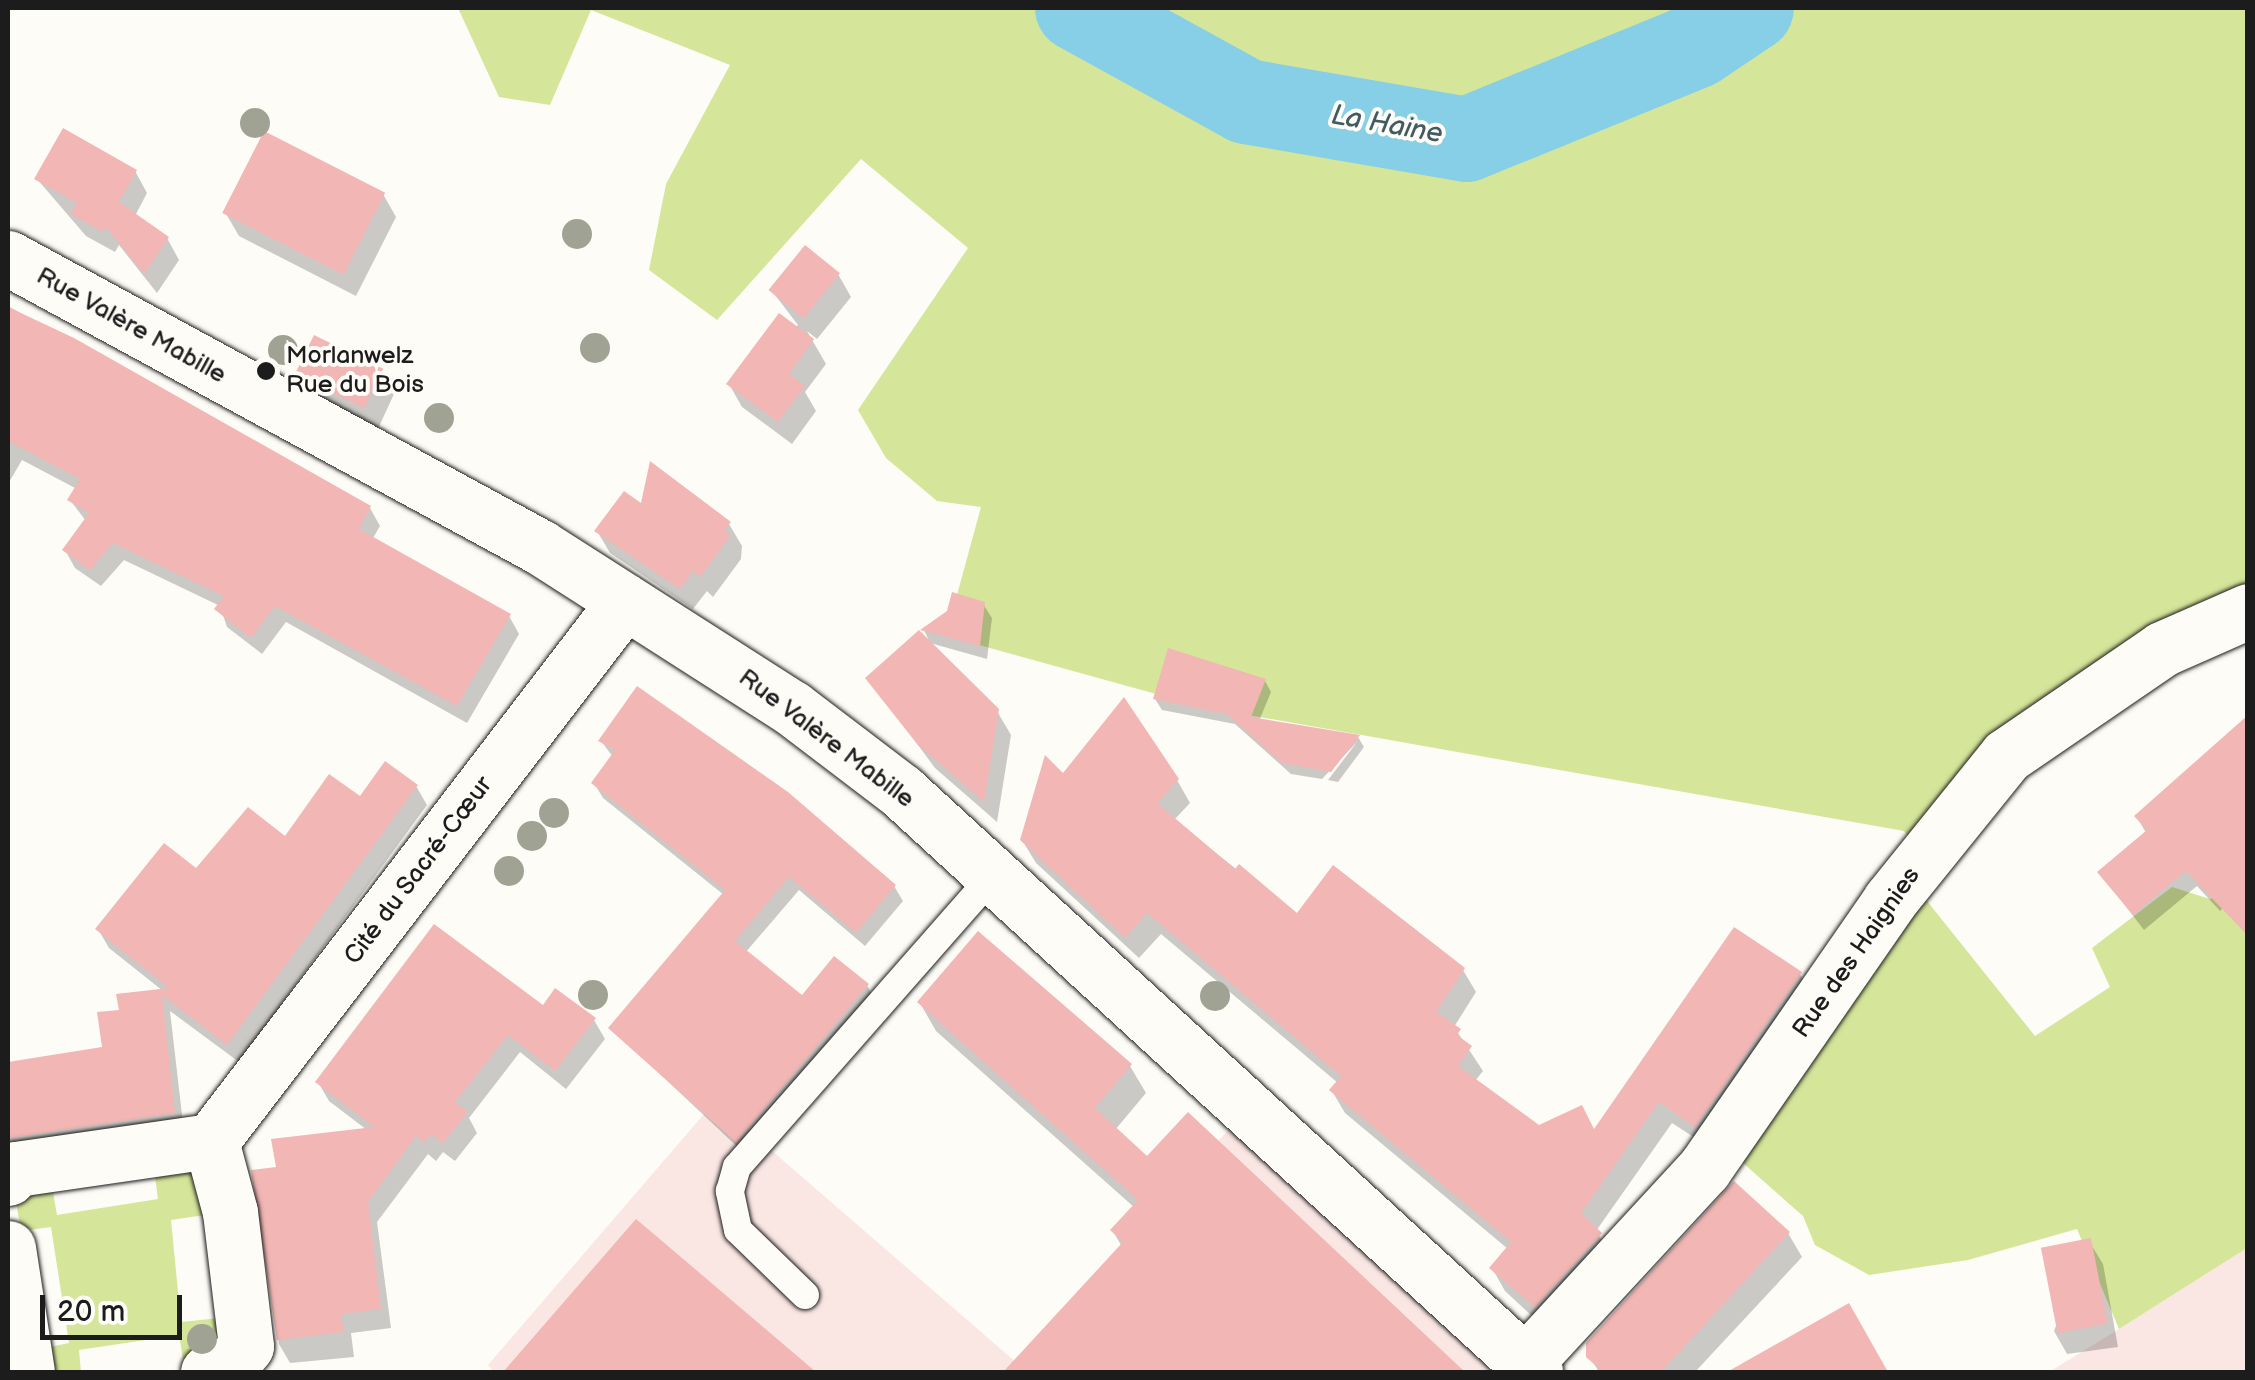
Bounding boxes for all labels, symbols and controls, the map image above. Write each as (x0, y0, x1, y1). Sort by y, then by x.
water label: La Haine (1329, 99, 1445, 151)
street label: Rue Valère Mabille (31, 261, 231, 391)
place label: Morlanwelz Rue du Bois (286, 342, 424, 401)
marker: Morlanwelz Rue du Bois (255, 360, 277, 382)
street label: Rue Valère Mabille (732, 663, 920, 815)
street label: Cité du Sacré-Cœur (338, 771, 500, 971)
street label: Rue des Haignies (1787, 862, 1927, 1044)
scale bar (45, 1275, 188, 1337)
text: 20 m (57, 1294, 125, 1330)

